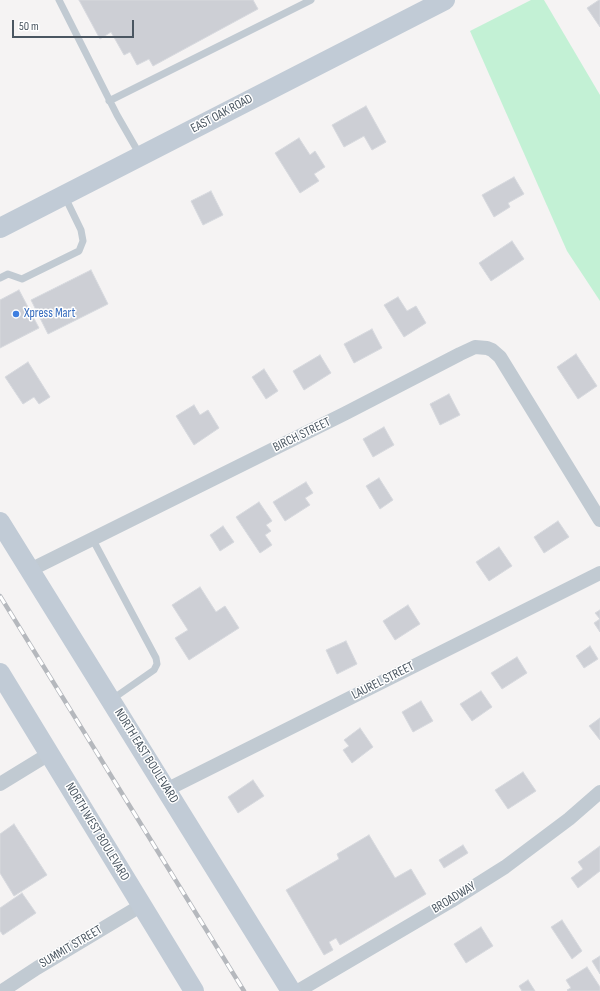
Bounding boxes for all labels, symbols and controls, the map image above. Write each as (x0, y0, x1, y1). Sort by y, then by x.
scale bar (14, 12, 136, 38)
text: 50 m (19, 19, 39, 34)
street label: EAST OAK ROAD (188, 91, 256, 137)
place label: Xpress Mart (24, 306, 75, 322)
marker: Xpress Mart (11, 309, 21, 319)
street label: BIRCH STREET (271, 414, 333, 456)
street label: LAUREL STREET (349, 659, 417, 703)
street label: NORTH EAST BOULEVARD (111, 706, 181, 806)
street label: NORTH WEST BOULEVARD (62, 780, 132, 884)
street label: BROADWAY (429, 879, 479, 917)
street label: SUMMIT STREET (37, 922, 105, 972)

